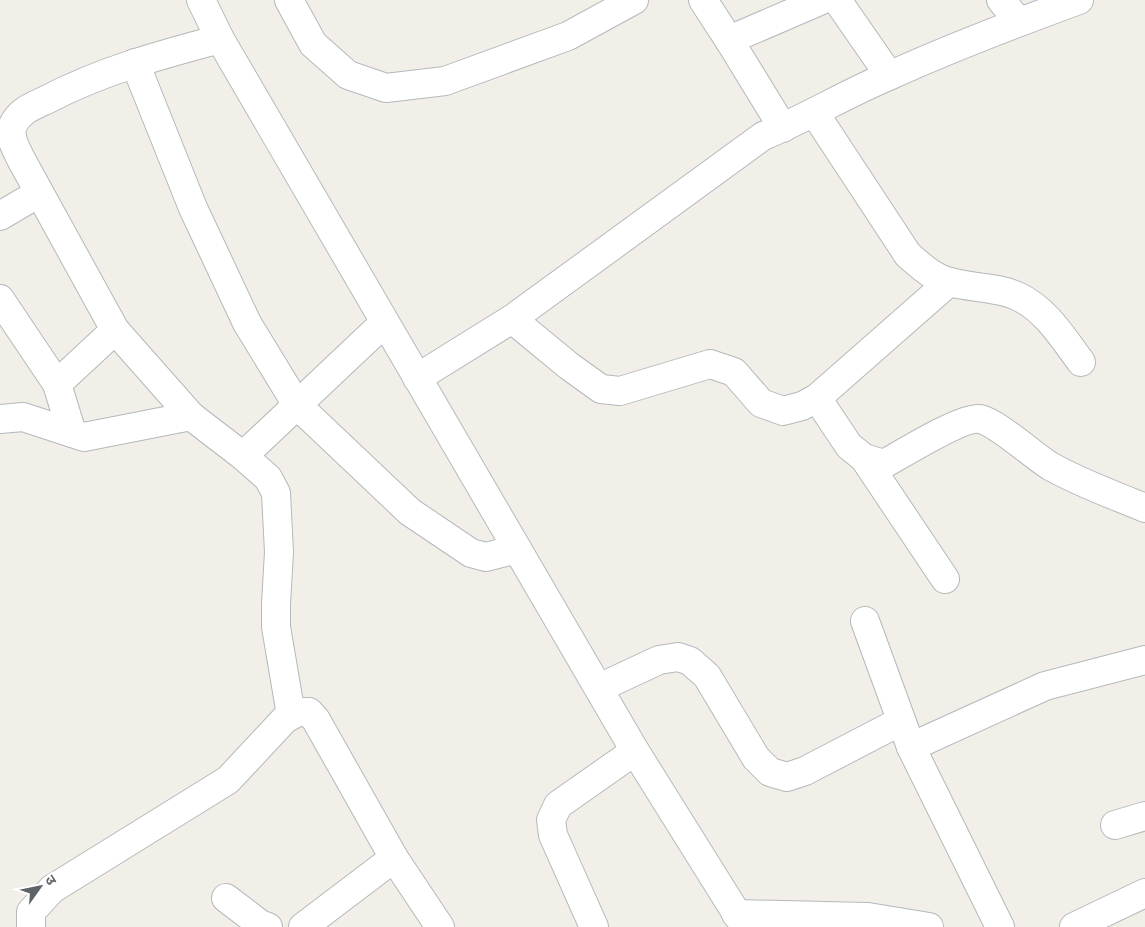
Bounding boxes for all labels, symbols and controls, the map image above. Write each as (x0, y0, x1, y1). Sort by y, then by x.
north arrow (15, 862, 65, 912)
text: उ (41, 872, 60, 889)

